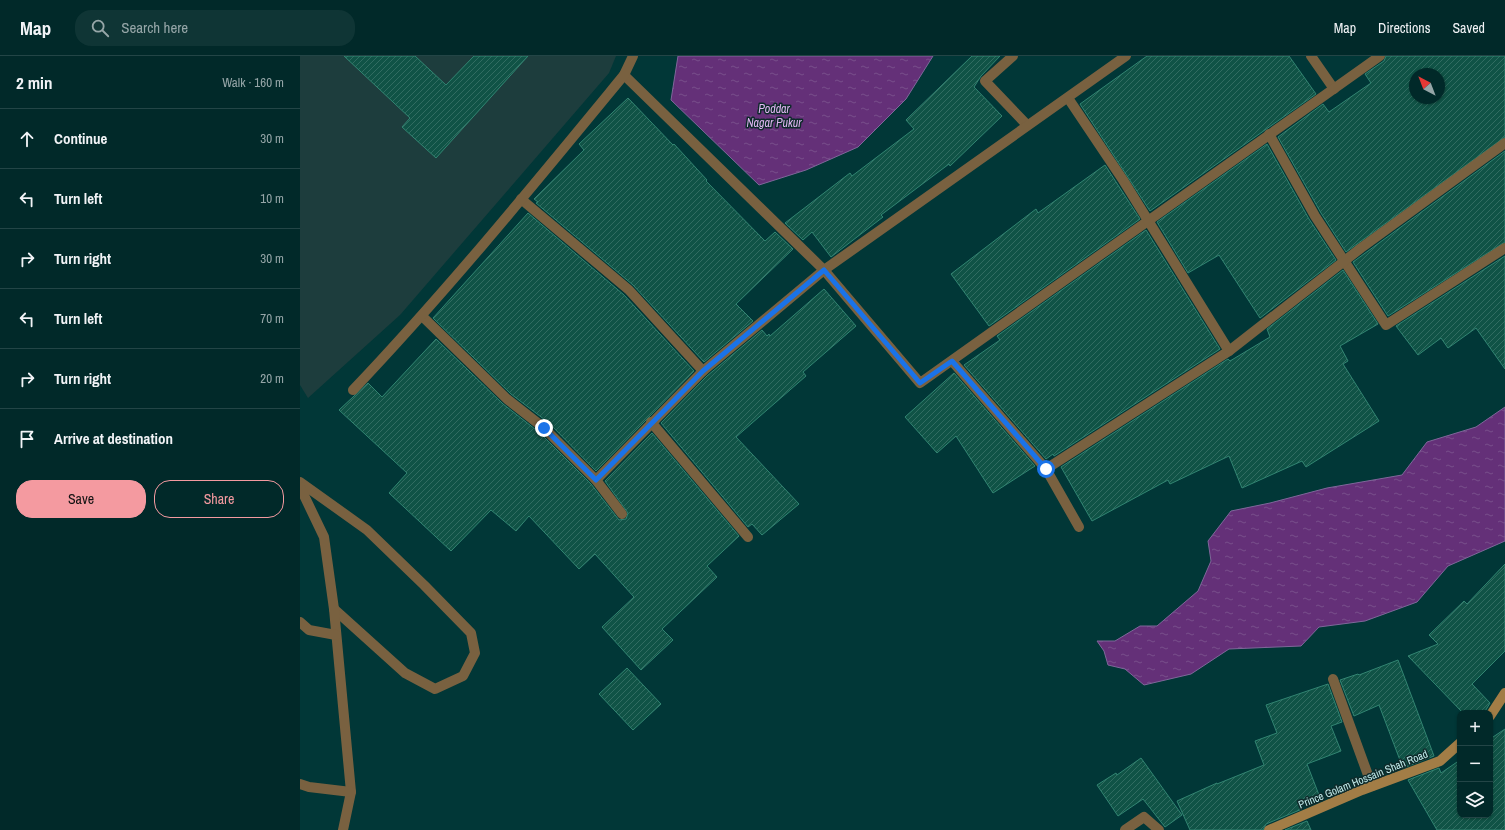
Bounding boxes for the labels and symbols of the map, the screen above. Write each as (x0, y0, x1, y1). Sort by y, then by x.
north arrow (1409, 68, 1445, 104)
water label: Poddar Nagar Pukur (746, 101, 802, 131)
route end (535, 419, 553, 437)
route start (1037, 460, 1055, 478)
street label: Prince Golam Hossain Shah Road (1296, 747, 1430, 811)

